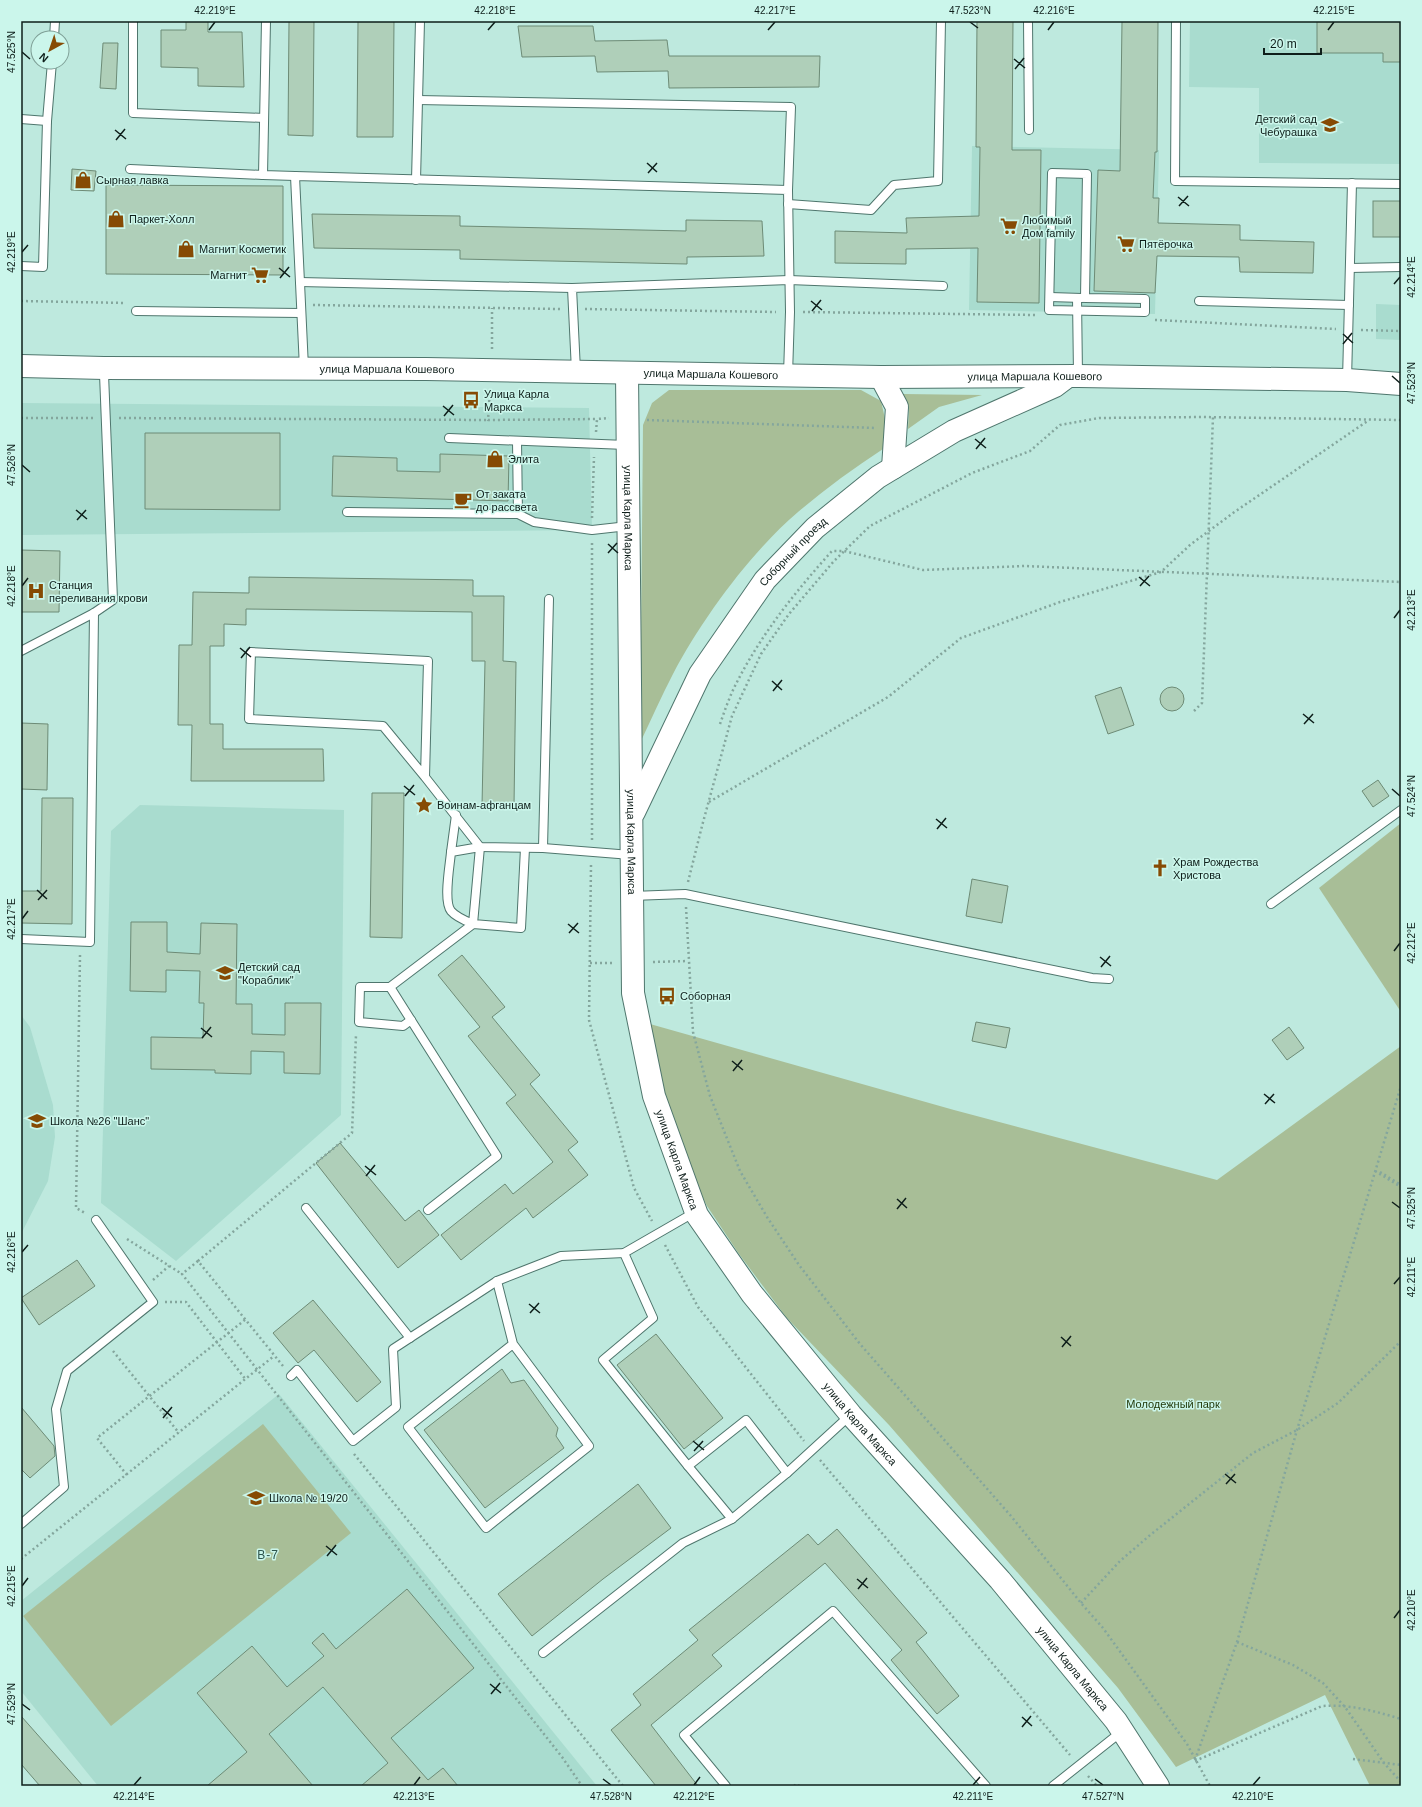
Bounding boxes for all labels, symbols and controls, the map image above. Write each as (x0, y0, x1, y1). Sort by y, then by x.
text: 42.219°E (194, 5, 236, 16)
text: 42.218°E (474, 5, 516, 16)
text: 42.217°E (754, 5, 796, 16)
text: 47.523°N (949, 5, 991, 16)
text: 42.216°E (1033, 5, 1075, 16)
text: 42.215°E (1313, 5, 1355, 16)
north arrow (30, 30, 70, 70)
scale bar (1264, 30, 1321, 56)
text: 47.525°N (6, 31, 17, 73)
text: 20 m (1270, 37, 1297, 51)
text: N (37, 50, 50, 65)
place label: Детский сад Чебурашка (1255, 113, 1318, 138)
school or university icon: Детский сад Чебурашка (1320, 115, 1340, 135)
shop icon: Сырная лавка (73, 170, 93, 190)
place label: Сырная лавка (96, 174, 170, 186)
shop icon: Паркет-Холл (106, 209, 126, 229)
place label: Паркет-Холл (129, 213, 194, 225)
place label: Любимый Дом family (1022, 214, 1076, 239)
supermarket icon: Любимый Дом family (999, 216, 1019, 236)
text: 42.219°E (6, 231, 17, 273)
supermarket icon: Пятёрочка (1116, 234, 1136, 254)
place label: Пятёрочка (1139, 238, 1194, 250)
shop icon: Магнит Косметик (176, 239, 196, 259)
place label: Магнит Косметик (199, 243, 286, 255)
text: 42.214°E (1406, 256, 1417, 298)
supermarket icon: Магнит (250, 265, 270, 285)
place label: Магнит (210, 269, 247, 281)
text: 47.523°N (1406, 362, 1417, 404)
street label: улица Маршала Кошевого (320, 363, 454, 375)
street label: улица Маршала Кошевого (643, 367, 778, 381)
street label: улица Маршала Кошевого (968, 370, 1102, 383)
place label: Улица Карла Маркса (484, 388, 550, 413)
bus stop icon: Улица Карла Маркса (461, 390, 481, 410)
text: 47.526°N (6, 444, 17, 486)
shop icon: Элита (485, 449, 505, 469)
place label: Элита (508, 453, 540, 465)
street label: улица Карла Маркса (622, 465, 635, 572)
place label: От заката до рассвета (476, 488, 538, 513)
cafe icon: От заката до рассвета (453, 490, 473, 510)
street label: Соборный проезд (757, 515, 829, 588)
text: 42.218°E (6, 565, 17, 607)
place label: Станция переливания крови (49, 579, 148, 604)
hospital icon: Станция переливания крови (26, 581, 46, 601)
text: 42.213°E (1406, 589, 1417, 631)
text: 47.524°N (1406, 775, 1417, 817)
street label: улица Карла Маркса (625, 789, 638, 896)
place icon: Воинам-афганцам (414, 795, 434, 815)
place label: Воинам-афганцам (437, 799, 531, 811)
place label: Храм Рождества Христова (1173, 856, 1259, 881)
church icon: Храм Рождества Христова (1150, 858, 1170, 878)
text: 42.217°E (6, 898, 17, 940)
text: 42.212°E (1406, 922, 1417, 964)
place label: Детский сад "Кораблик" (238, 961, 300, 986)
school or university icon: Детский сад "Кораблик" (215, 963, 235, 983)
bus stop icon: Соборная (657, 986, 677, 1006)
place label: Соборная (680, 990, 731, 1002)
street label: улица Карла Маркса (654, 1108, 701, 1212)
school or university icon: Школа №26 "Шанс" (27, 1111, 47, 1131)
place label: Школа №26 "Шанс" (50, 1115, 149, 1127)
text: 47.525°N (1406, 1187, 1417, 1229)
text: 42.216°E (6, 1231, 17, 1273)
text: 42.211°E (1406, 1256, 1417, 1297)
street label: улица Карла Маркса (821, 1380, 900, 1468)
park label: Молодежный парк (1126, 1398, 1220, 1410)
school or university icon: Школа № 19/20 (246, 1488, 266, 1508)
place label: Школа № 19/20 (269, 1492, 348, 1504)
district label: В-7 (257, 1548, 279, 1562)
text: 42.215°E (6, 1565, 17, 1607)
text: 42.210°E (1406, 1589, 1417, 1631)
street label: улица Карла Маркса (1035, 1624, 1111, 1714)
text: 47.529°N (6, 1683, 17, 1725)
text: 42.214°E (113, 1791, 155, 1802)
text: 42.213°E (393, 1791, 435, 1802)
text: 47.528°N (590, 1791, 632, 1802)
text: 42.212°E (673, 1791, 715, 1802)
text: 42.211°E (953, 1791, 994, 1802)
text: 47.527°N (1082, 1791, 1124, 1802)
text: 42.210°E (1232, 1791, 1274, 1802)

